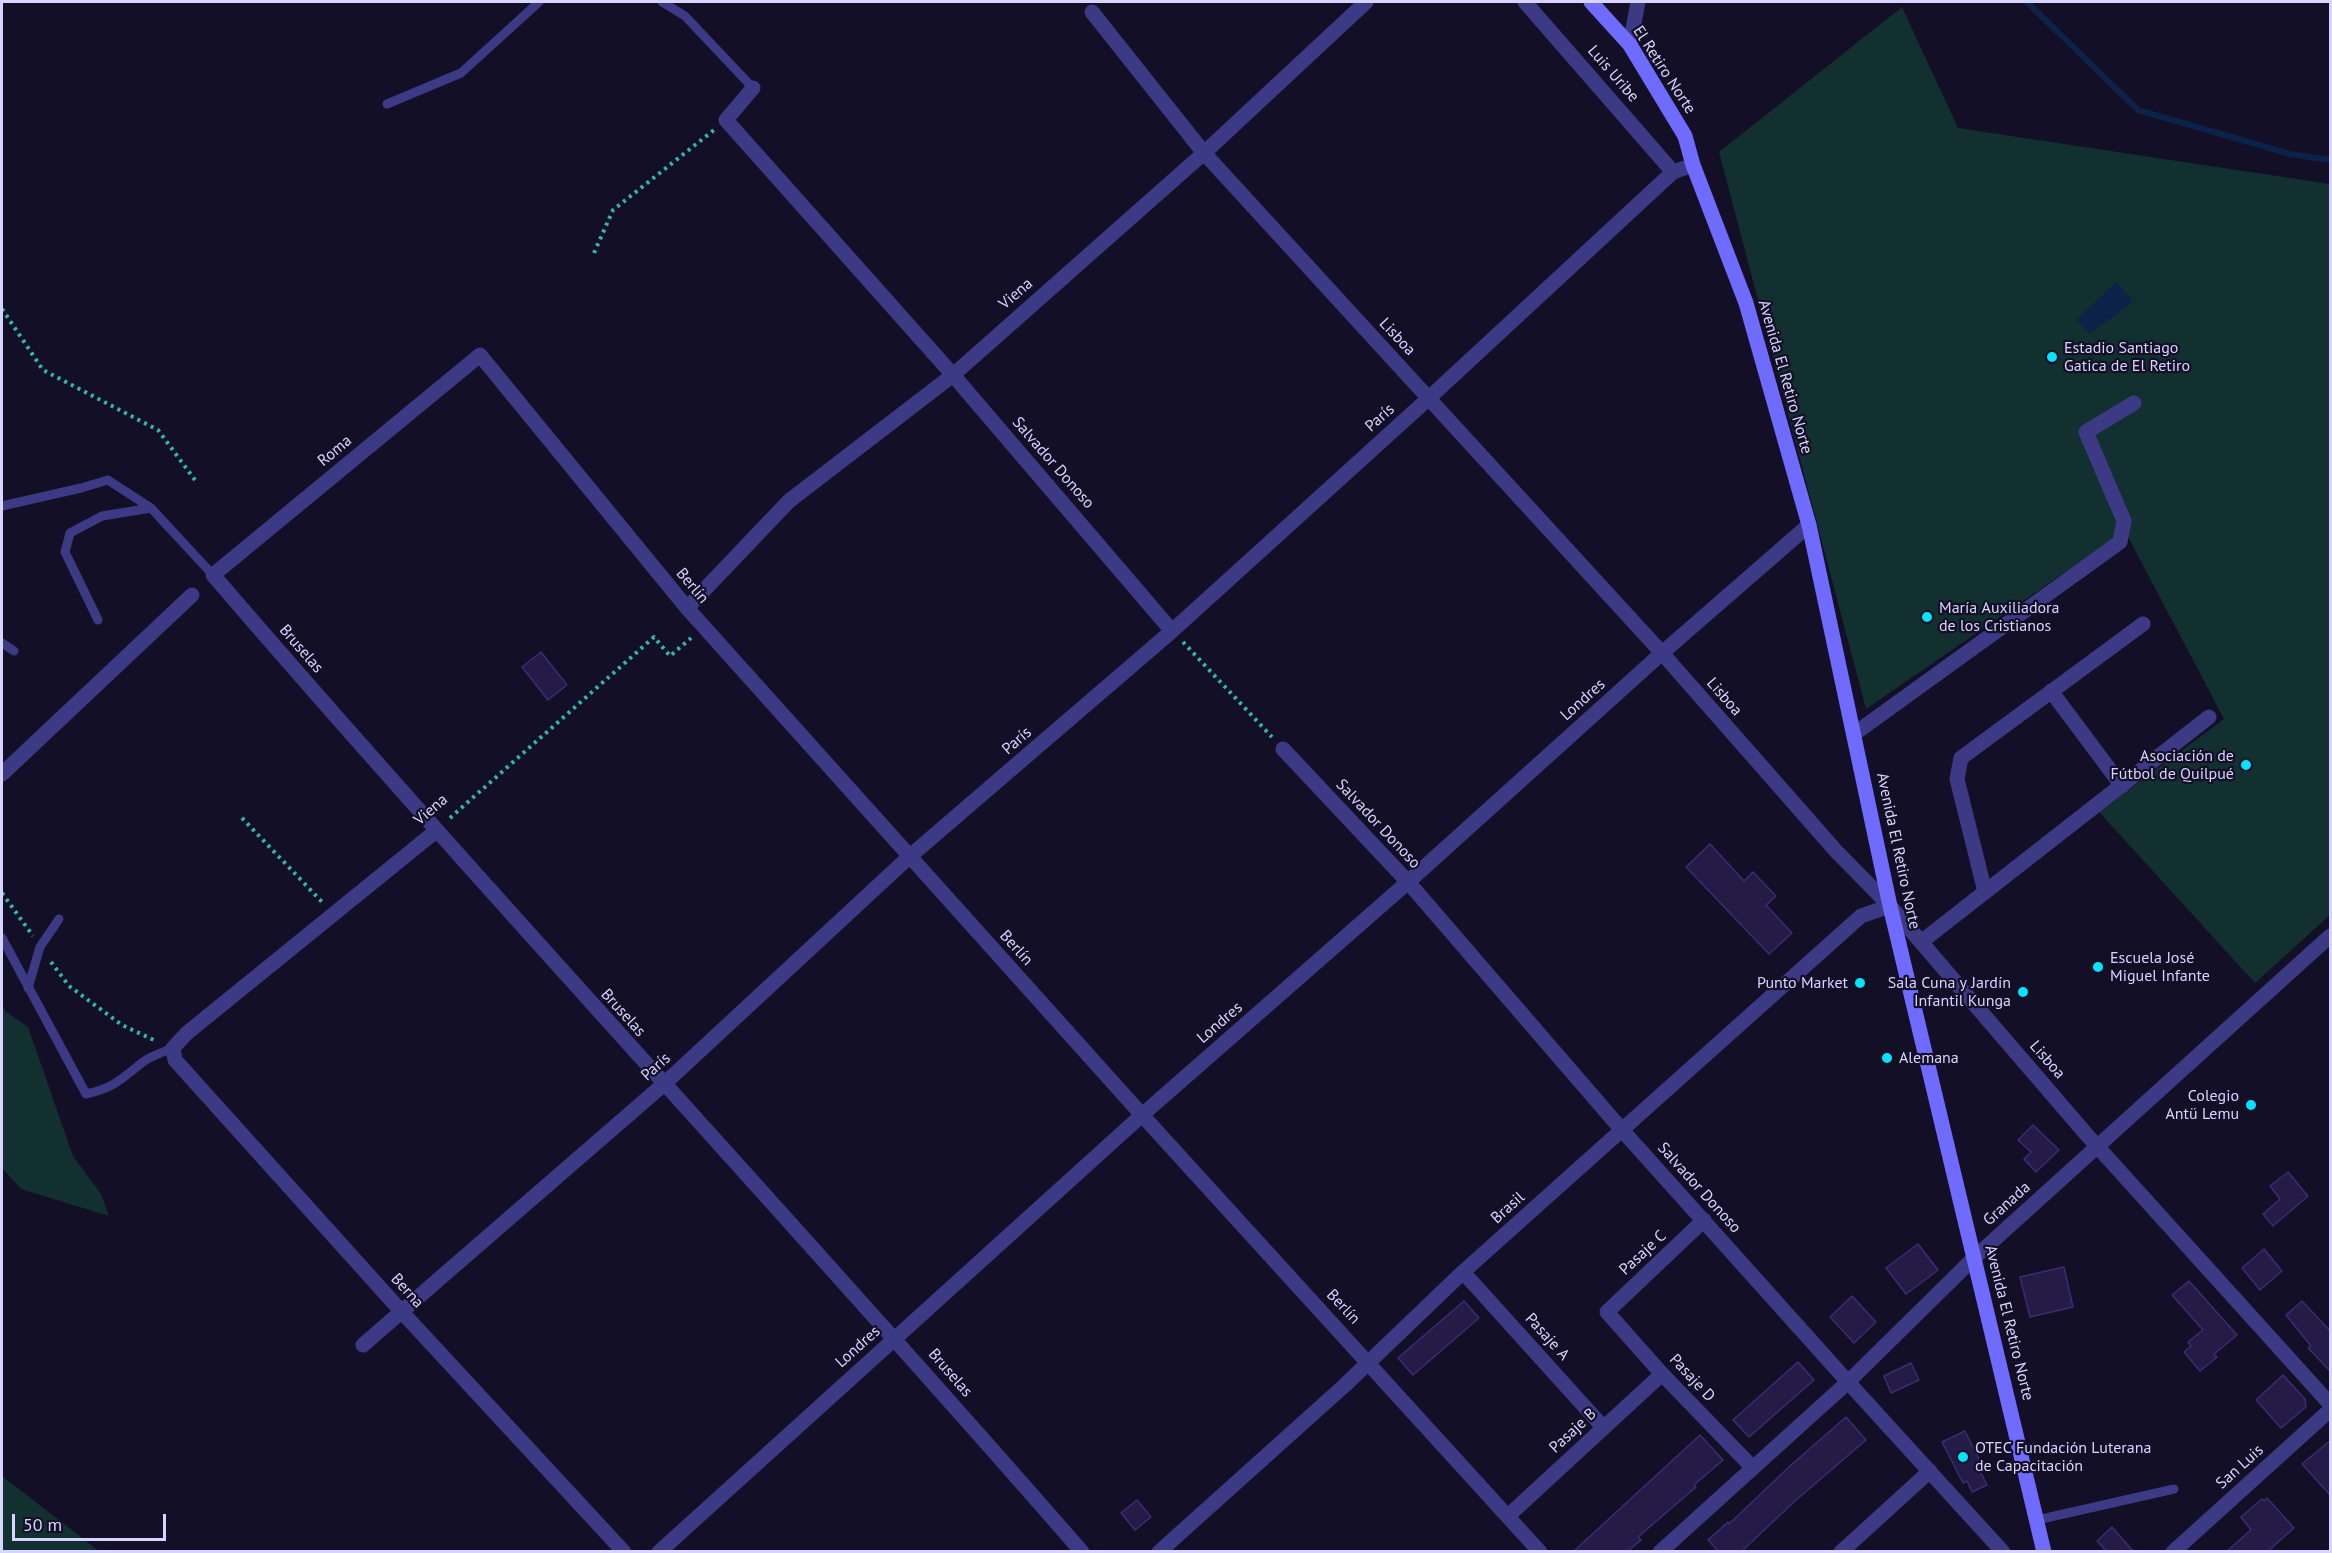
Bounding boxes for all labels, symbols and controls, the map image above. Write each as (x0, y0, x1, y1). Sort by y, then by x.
street label: El Retiro Norte (1628, 22, 1700, 118)
street label: Luis Uribe (1583, 42, 1643, 106)
street label: Viena (995, 274, 1037, 314)
street label: Avenida El Retiro Norte (1754, 298, 1816, 456)
street label: Lisboa (1375, 314, 1419, 360)
place label: Estadio Santiago Gatica de El Retiro (2064, 338, 2190, 376)
marker: Estadio Santiago Gatica de El Retiro (2045, 350, 2059, 364)
street label: París (1361, 400, 1399, 436)
street label: Salvador Donoso (1008, 413, 1098, 513)
street label: Roma (314, 431, 356, 471)
street label: Berlín (672, 564, 712, 608)
place label: María Auxiliadora de los Cristianos (1939, 598, 2059, 636)
marker: María Auxiliadora de los Cristianos (1920, 610, 1934, 624)
street label: Bruselas (275, 621, 327, 677)
street label: Lisboa (1702, 674, 1746, 720)
street label: Londres (1557, 675, 1609, 725)
street label: París (998, 723, 1036, 759)
place label: Asociación de Fútbol de Quilpué (2111, 746, 2234, 784)
marker: Asociación de Fútbol de Quilpué (2239, 758, 2253, 772)
street label: Avenida El Retiro Norte (1872, 771, 1924, 931)
street label: Salvador Donoso (1332, 775, 1424, 873)
street label: Viena (410, 790, 452, 830)
street label: Berlín (995, 926, 1037, 970)
place label: Escuela José Miguel Infante (2110, 948, 2210, 986)
marker: Escuela José Miguel Infante (2091, 960, 2105, 974)
place label: Punto Market (1757, 973, 1848, 993)
place label: Sala Cuna y Jardín Infantil Kunga (1888, 973, 2011, 1011)
marker: Punto Market (1853, 976, 1867, 990)
street label: Bruselas (597, 985, 649, 1041)
marker: Sala Cuna y Jardín Infantil Kunga (2016, 985, 2030, 999)
street label: Londres (1193, 998, 1247, 1048)
street label: Lisboa (2025, 1037, 2069, 1083)
place label: Alemana (1899, 1048, 1959, 1068)
street label: París (637, 1049, 675, 1085)
marker: Alemana (1880, 1051, 1894, 1065)
place label: Colegio Antü Lemu (2165, 1086, 2239, 1124)
marker: Colegio Antü Lemu (2244, 1098, 2258, 1112)
street label: Salvador Donoso (1653, 1139, 1745, 1237)
street label: Granada (1980, 1178, 2034, 1230)
street label: Brasil (1487, 1188, 1529, 1228)
street label: Pasaje C (1616, 1227, 1670, 1279)
street label: Avenida El Retiro Norte (1980, 1243, 2038, 1403)
street label: Berna (387, 1270, 427, 1312)
street label: Berlín (1322, 1286, 1364, 1328)
street label: Pasaje A (1521, 1309, 1573, 1365)
street label: Londres (832, 1322, 884, 1372)
street label: Bruselas (924, 1345, 976, 1401)
street label: Pasaje D (1665, 1350, 1719, 1406)
street label: Pasaje B (1546, 1405, 1600, 1457)
place label: OTEC Fundación Luterana de Capacitación (1975, 1438, 2151, 1476)
street label: San Luis (2212, 1441, 2268, 1493)
marker: OTEC Fundación Luterana de Capacitación (1956, 1450, 1970, 1464)
scale bar (15, 1502, 170, 1540)
text: 50 m (23, 1513, 62, 1536)

